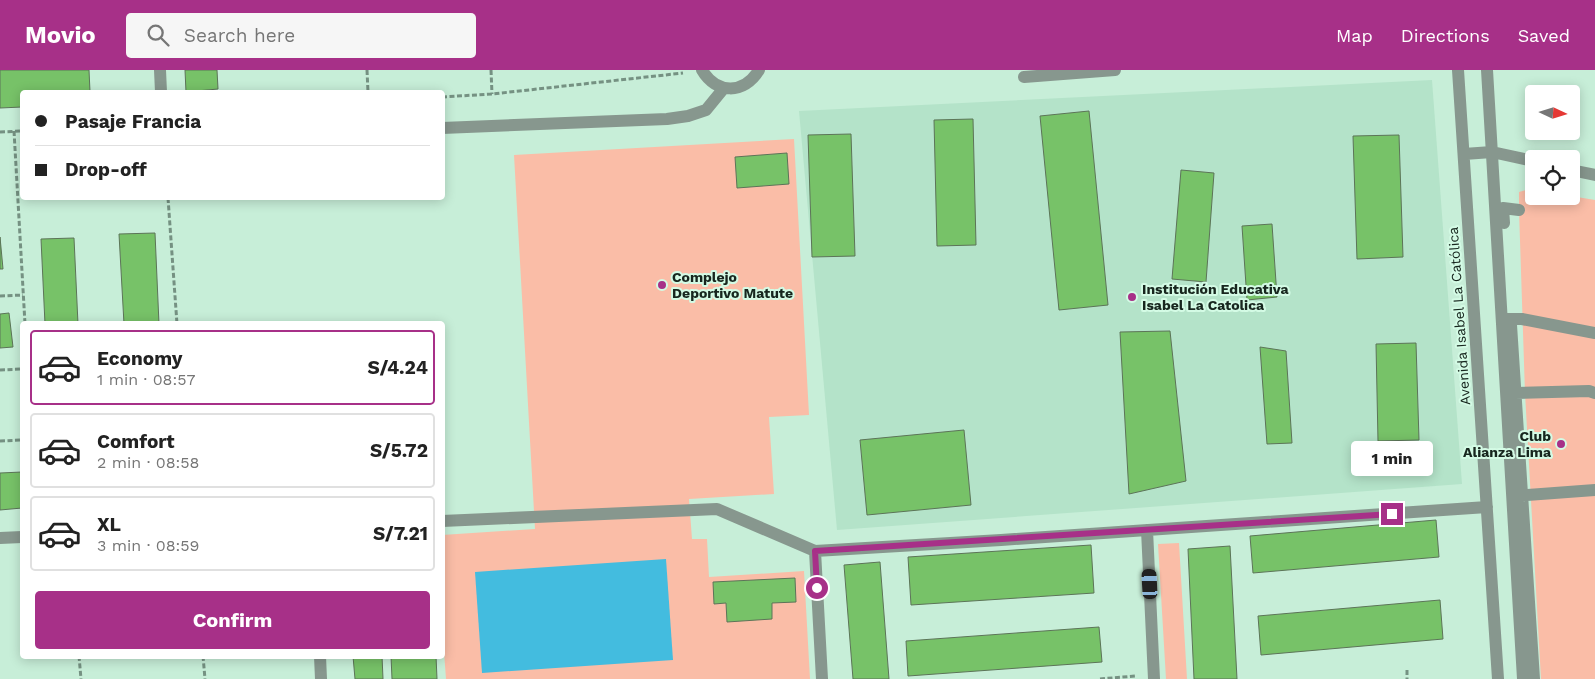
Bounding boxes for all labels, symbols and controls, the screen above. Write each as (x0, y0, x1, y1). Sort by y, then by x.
search box (126, 13, 476, 58)
text: Movio (25, 21, 96, 49)
icon: search (144, 21, 172, 49)
text: Search here (184, 24, 295, 47)
text: Map (1336, 25, 1373, 46)
text: Directions (1401, 25, 1490, 46)
text: Saved (1518, 25, 1570, 46)
north arrow (1525, 85, 1580, 140)
map controls (1525, 85, 1580, 205)
text: Pasaje Francia (65, 110, 201, 133)
button: locate (1525, 150, 1580, 205)
text: Drop-off (65, 158, 147, 181)
street label: Avenida Isabel La Católica (1445, 226, 1473, 406)
place label: Complejo Deportivo Matute (672, 269, 793, 301)
marker: Complejo Deportivo Matute (656, 279, 668, 291)
place label: Institución Educativa Isabel La Catolica (1142, 281, 1289, 313)
marker: Institución Educativa Isabel La Catolica (1126, 291, 1138, 303)
icon: car (37, 345, 82, 390)
text: Economy (97, 347, 182, 370)
text: S/4.24 (368, 356, 428, 379)
text: 1 min · 08:57 (97, 370, 195, 389)
icon: car (37, 428, 82, 473)
place label: Club Alianza Lima (1463, 428, 1552, 460)
text: Comfort (97, 430, 175, 453)
marker: Club Alianza Lima (1555, 438, 1567, 450)
text: S/5.72 (370, 439, 428, 462)
callout: 1 min (1351, 442, 1433, 476)
text: 1 min (1371, 449, 1413, 468)
text: 2 min · 08:58 (97, 453, 199, 472)
route end (1381, 503, 1403, 525)
icon: car (37, 511, 82, 556)
text: XL (97, 513, 121, 536)
text: S/7.21 (373, 522, 428, 545)
text: 3 min · 08:59 (97, 536, 199, 555)
car (1141, 569, 1158, 599)
route start (806, 577, 828, 599)
button: Confirm (35, 591, 430, 649)

